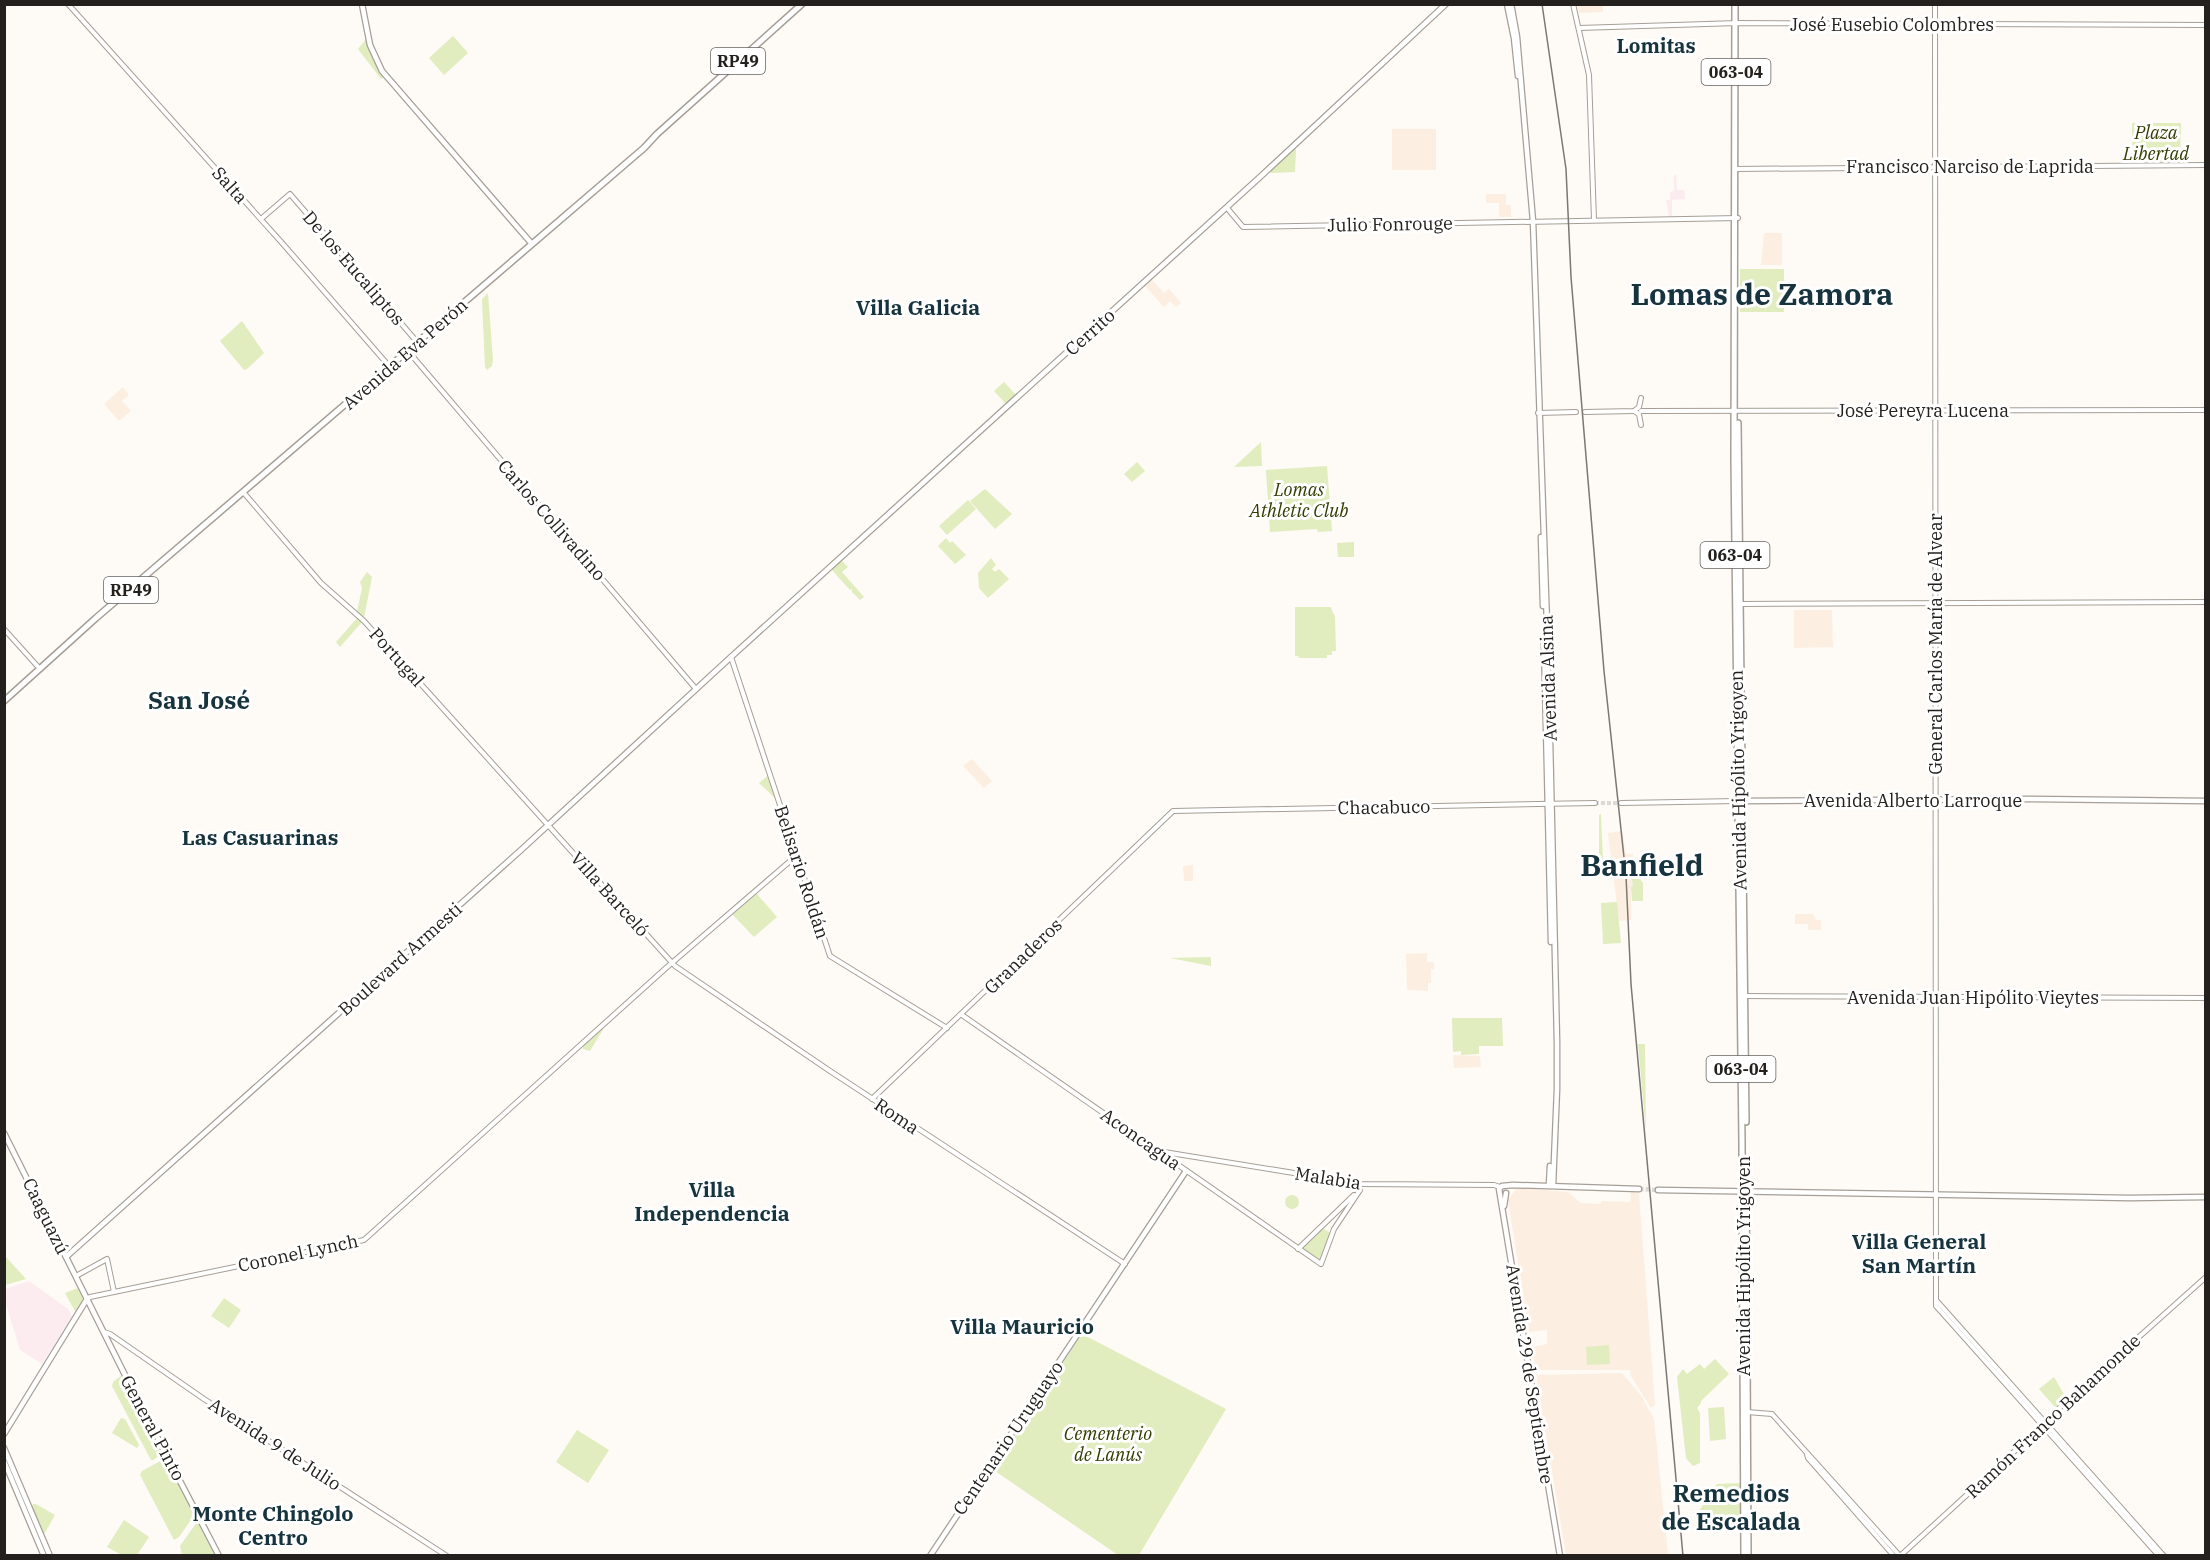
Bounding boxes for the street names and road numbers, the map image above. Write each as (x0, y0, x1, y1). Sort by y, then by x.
street label: José Eusebio Colombres (1790, 13, 1994, 36)
road number: RP49 (711, 48, 765, 74)
road number: 063-04 (1702, 59, 1770, 85)
street label: Francisco Narciso de Laprida (1846, 155, 2094, 178)
street label: Salta (207, 162, 253, 208)
street label: De los Eucaliptos (298, 206, 410, 330)
street label: Julio Fonrouge (1327, 211, 1453, 237)
street label: Avenida Eva Perón (338, 293, 472, 415)
street label: Cerrito (1060, 304, 1120, 360)
street label: José Pereyra Lucena (1837, 399, 2009, 422)
street label: Carlos Collivadino (493, 455, 611, 585)
street label: General Carlos María de Alvear (1924, 513, 1947, 775)
road number: 063-04 (1700, 542, 1770, 568)
road number: RP49 (104, 577, 158, 603)
street label: Avenida Alsina (1534, 614, 1562, 742)
street label: Portugal (364, 623, 430, 691)
street label: Avenida Hipólito Yrigoyen (1725, 670, 1751, 890)
street label: Avenida Alberto Larroque (1804, 789, 2022, 812)
street label: Chacabuco (1337, 795, 1431, 819)
street label: Belisario Roldán (770, 802, 834, 942)
street label: Villa Barceló (566, 847, 654, 941)
street label: Boulevard Armesti (333, 897, 467, 1021)
street label: Granaderos (979, 913, 1067, 999)
street label: Avenida Juan Hipólito Vieytes (1847, 986, 2099, 1009)
road number: 063-04 (1706, 1056, 1776, 1082)
street label: Roma (870, 1093, 924, 1139)
street label: Aconcagua (1096, 1103, 1186, 1175)
street label: Avenida Hipólito Yrigoyen (1732, 1156, 1755, 1376)
street label: Malabia (1293, 1161, 1363, 1195)
street label: Caaguazú (18, 1174, 74, 1258)
street label: Coronel Lynch (236, 1229, 360, 1277)
street label: Avenida 29 de Septiembre (1501, 1263, 1559, 1485)
street label: Ramón Franco Bahamonde (1961, 1329, 2145, 1503)
street label: Centenario Uruguayo (948, 1357, 1068, 1519)
street label: General Pinto (116, 1371, 190, 1485)
street label: Avenida 9 de Julio (204, 1393, 346, 1495)

